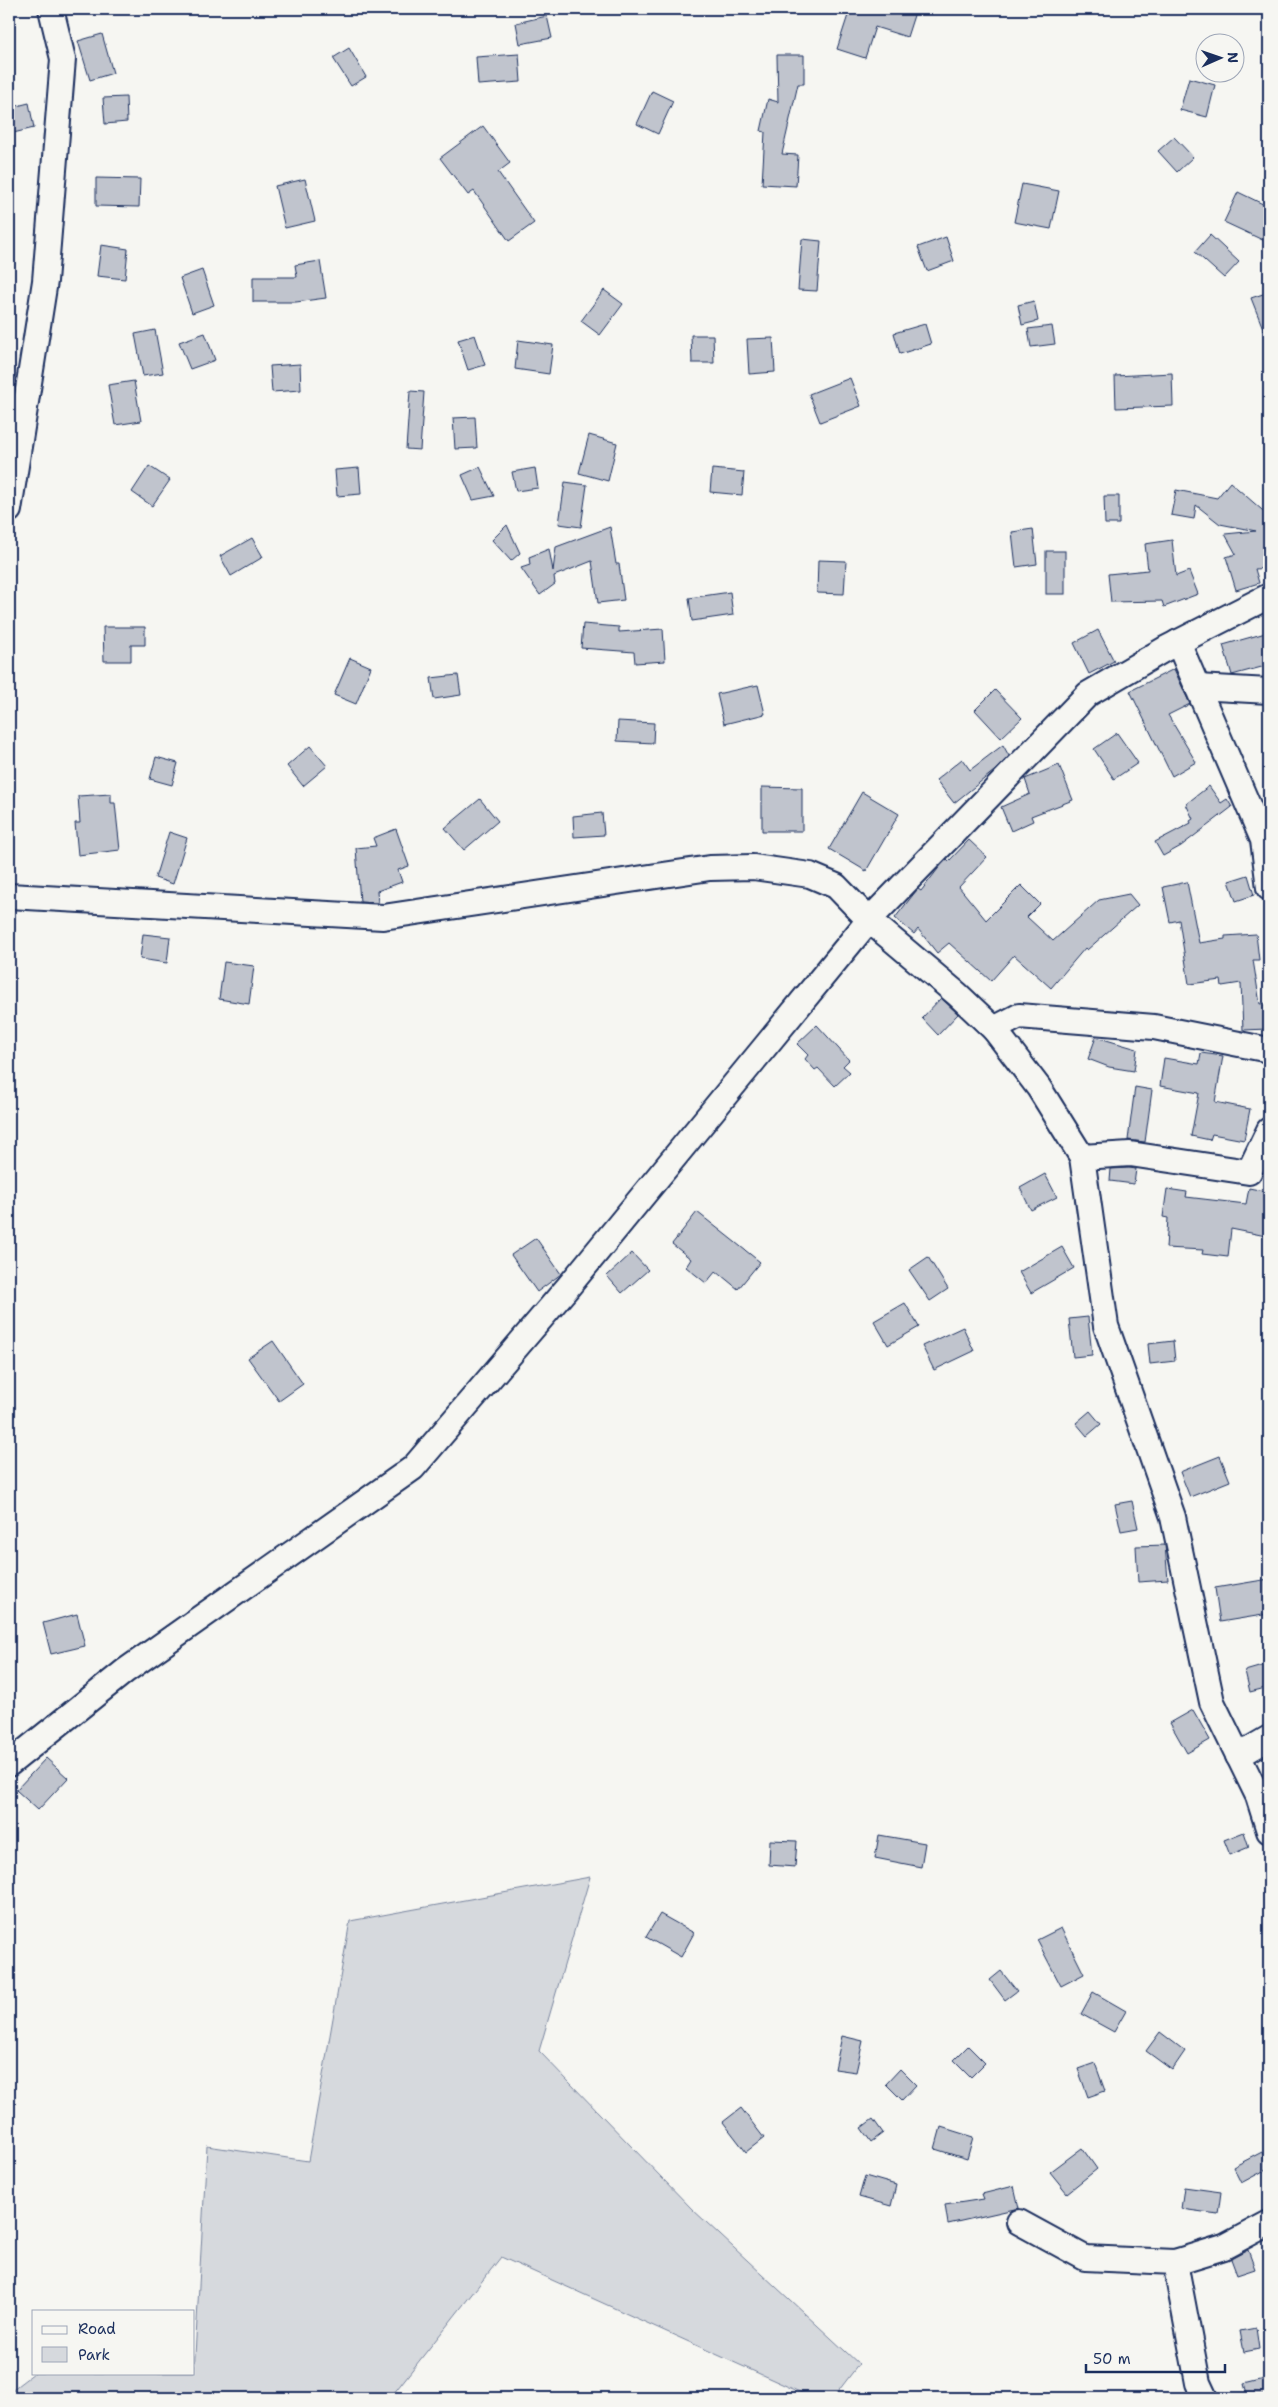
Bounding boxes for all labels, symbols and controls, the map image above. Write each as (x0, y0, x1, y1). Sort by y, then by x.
north arrow (1196, 32, 1246, 82)
text: N (1224, 52, 1242, 63)
legend (32, 2310, 195, 2374)
text: Road (78, 2319, 116, 2339)
scale bar (1086, 2342, 1224, 2374)
text: Park (78, 2345, 110, 2365)
text: 50 m (1093, 2349, 1131, 2369)

